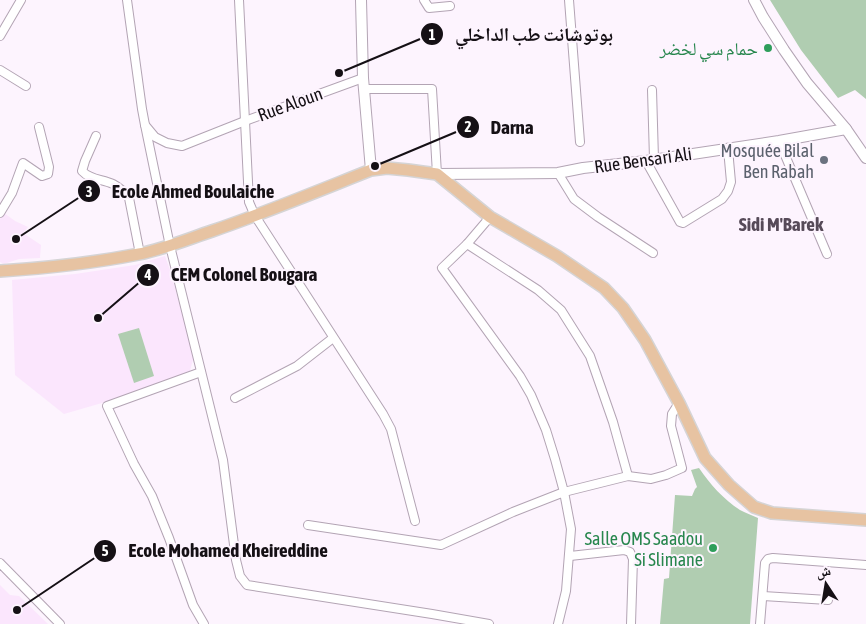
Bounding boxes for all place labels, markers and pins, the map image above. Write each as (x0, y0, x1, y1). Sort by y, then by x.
callout: بوتوشانت طب الداخلي (420, 17, 623, 51)
place label: حمام سي لخضر (659, 38, 758, 63)
marker: حمام سي لخضر (762, 42, 774, 54)
callout: Darna (456, 110, 544, 144)
place label: Mosquée Bilal Ben Rabah (721, 140, 814, 182)
marker: Mosquée Bilal Ben Rabah (818, 154, 830, 166)
callout: Ecole Ahmed Boulaiche (76, 174, 284, 208)
callout: CEM Colonel Bougara (135, 258, 327, 292)
place label: Salle OMS Saadou Si Slimane (584, 528, 703, 570)
callout: Ecole Mohamed Kheireddine (93, 534, 337, 568)
marker: Salle OMS Saadou Si Slimane (707, 542, 719, 554)

